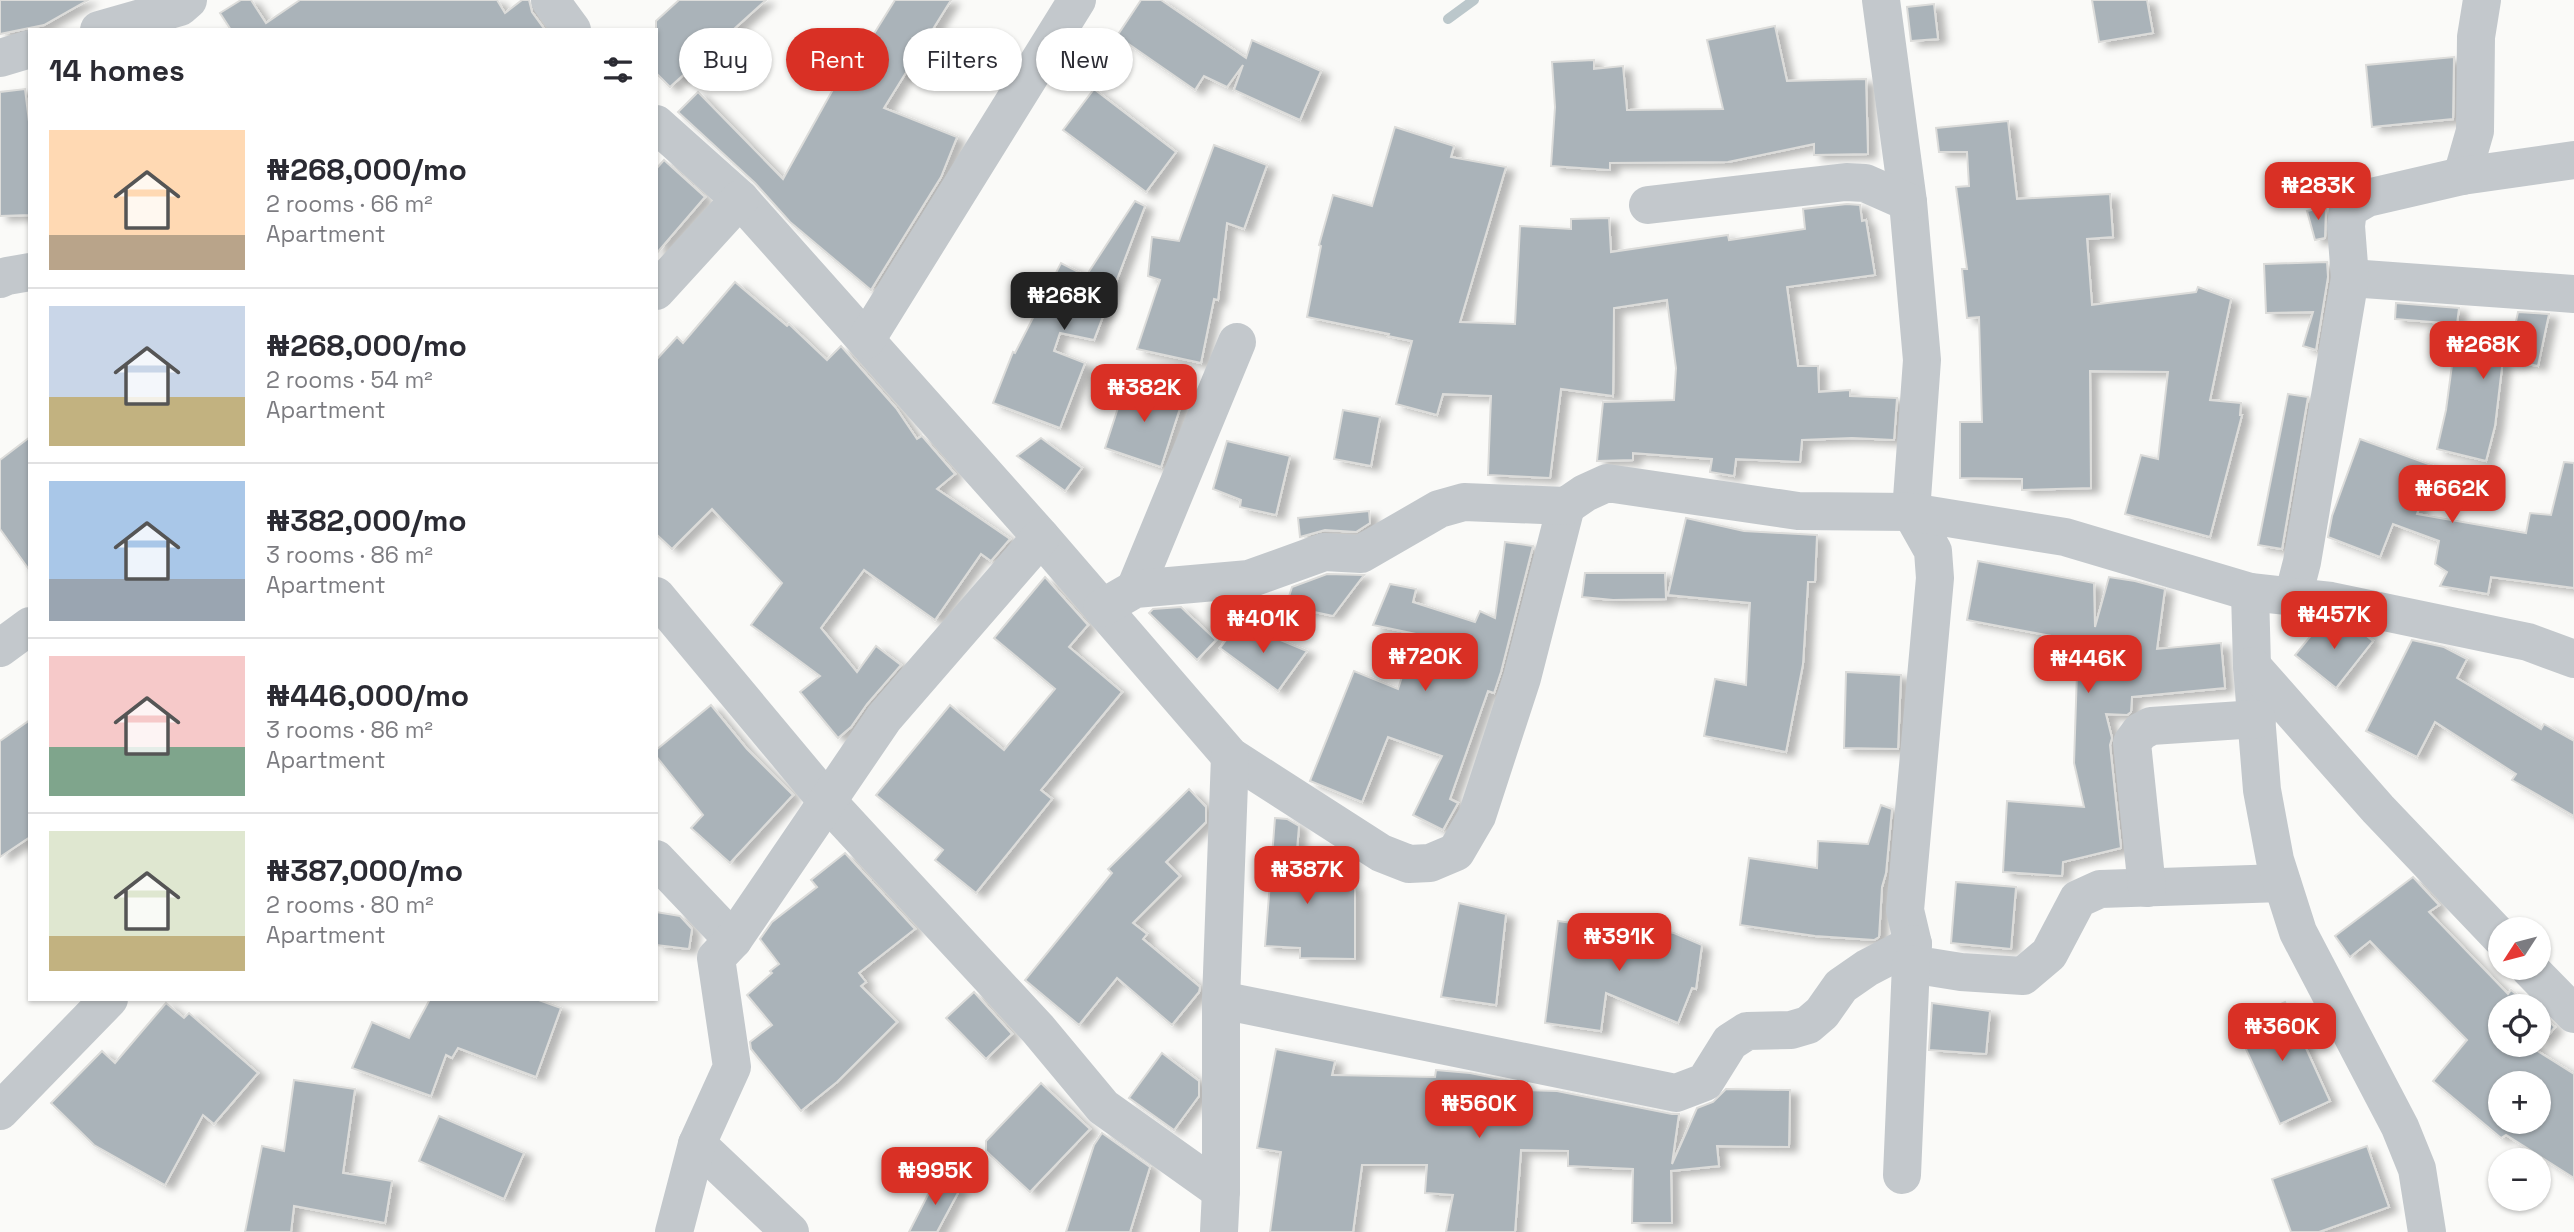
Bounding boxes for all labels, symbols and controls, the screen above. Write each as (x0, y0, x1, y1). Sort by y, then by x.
chip: Buy (679, 28, 772, 91)
chip: Rent (786, 28, 889, 91)
chip: Filters (903, 28, 1022, 91)
chip: New (1036, 28, 1133, 91)
text: 14 homes (49, 51, 185, 90)
icon: filters (599, 51, 637, 89)
text: ₦268,000/mo (266, 150, 467, 189)
icon: home (105, 158, 189, 242)
pin: ₦283K (2269, 162, 2367, 222)
text: ₦283K (2281, 170, 2355, 200)
text: 2 rooms · 66 m² (266, 189, 433, 219)
text: Apartment (266, 219, 386, 249)
pin: ₦268K (1015, 272, 1113, 332)
text: ₦268K (1027, 280, 1101, 310)
pin: ₦268K (2434, 322, 2532, 381)
text: ₦268,000/mo (266, 326, 467, 365)
text: ₦268K (2446, 329, 2520, 359)
icon: home (105, 334, 189, 418)
pin: ₦382K (1095, 364, 1193, 424)
text: 2 rooms · 54 m² (266, 365, 433, 395)
text: ₦382K (1107, 372, 1181, 402)
text: Apartment (266, 395, 386, 425)
pin: ₦662K (2403, 466, 2501, 525)
text: ₦662K (2415, 473, 2489, 503)
text: ₦382,000/mo (266, 501, 467, 540)
icon: home (105, 509, 189, 593)
text: 3 rooms · 86 m² (266, 540, 433, 570)
text: Apartment (266, 570, 386, 600)
pin: ₦457K (2285, 592, 2383, 651)
pin: ₦401K (1214, 596, 1312, 655)
text: ₦457K (2297, 599, 2371, 629)
text: ₦401K (1227, 603, 1299, 633)
pin: ₦720K (1376, 634, 1474, 693)
pin: ₦446K (2039, 636, 2137, 695)
text: ₦720K (1388, 641, 1462, 671)
text: ₦446K (2050, 643, 2126, 673)
text: ₦446,000/mo (266, 676, 469, 715)
icon: home (105, 684, 189, 768)
text: 3 rooms · 86 m² (266, 715, 433, 745)
text: Apartment (266, 745, 386, 775)
pin: ₦387K (1258, 846, 1356, 906)
text: ₦387,000/mo (266, 851, 463, 890)
text: ₦387K (1270, 854, 1344, 884)
icon: home (105, 859, 189, 943)
text: 2 rooms · 80 m² (266, 890, 434, 920)
pin: ₦391K (1570, 914, 1668, 973)
north arrow (2488, 917, 2552, 980)
map controls (2488, 917, 2551, 1211)
text: Apartment (266, 920, 386, 950)
text: ₦391K (1583, 921, 1655, 951)
button: locate (2488, 994, 2551, 1057)
pin: ₦360K (2233, 1004, 2331, 1063)
text: ₦360K (2244, 1011, 2320, 1041)
button: + (2488, 1071, 2551, 1134)
pin: ₦560K (1430, 1080, 1528, 1140)
text: ₦560K (1441, 1088, 1517, 1118)
pin: ₦995K (886, 1148, 984, 1207)
button: − (2488, 1148, 2551, 1211)
text: ₦995K (897, 1155, 973, 1185)

